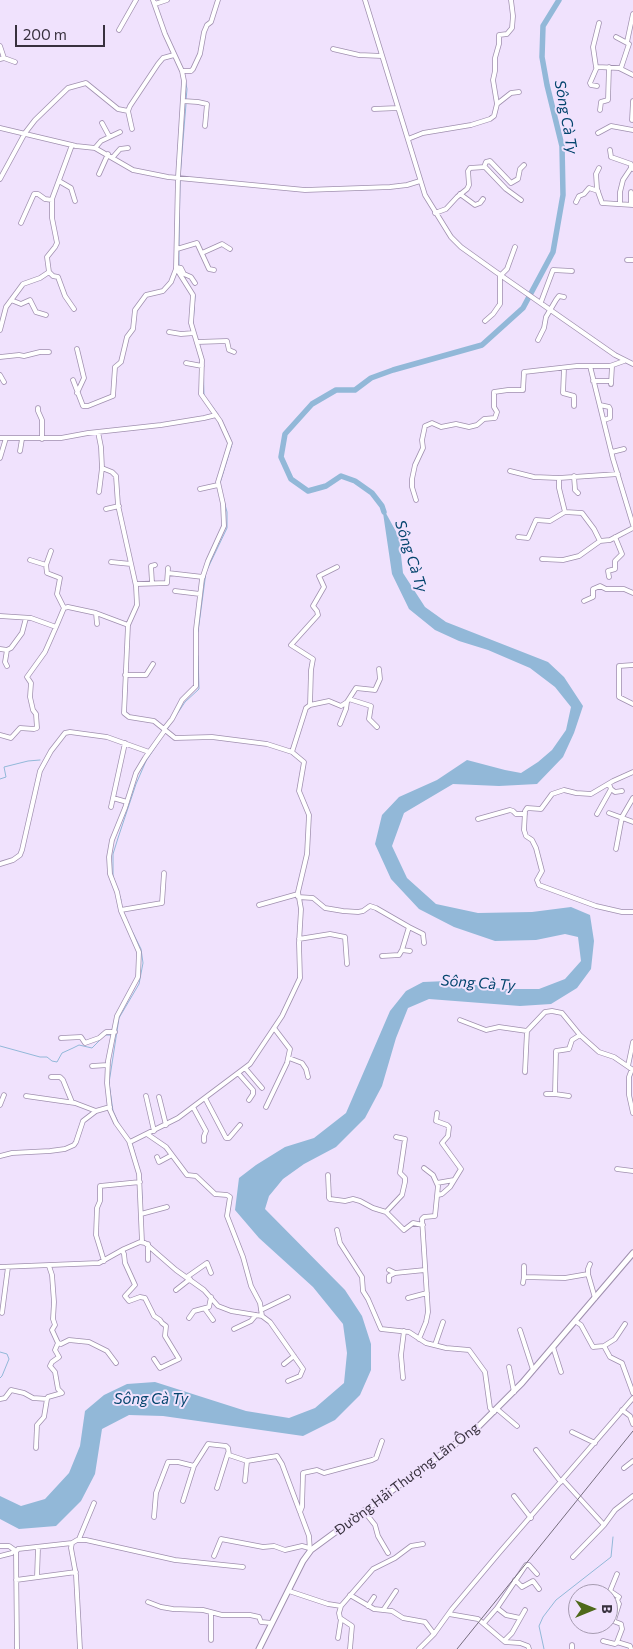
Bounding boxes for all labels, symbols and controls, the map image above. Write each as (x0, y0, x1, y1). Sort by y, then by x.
scale bar (18, 15, 108, 47)
text: 200 m (23, 25, 67, 43)
water label: Sông Cà Ty (551, 79, 581, 155)
water label: Sông Cà Ty (391, 518, 431, 594)
water label: Sông Cà Ty (440, 971, 516, 995)
water label: Sông Cà Ty (114, 1390, 188, 1408)
street label: Đường Hải Thượng Lãn Ông (332, 1419, 482, 1539)
north arrow (568, 1584, 618, 1634)
text: B (599, 1604, 616, 1614)

